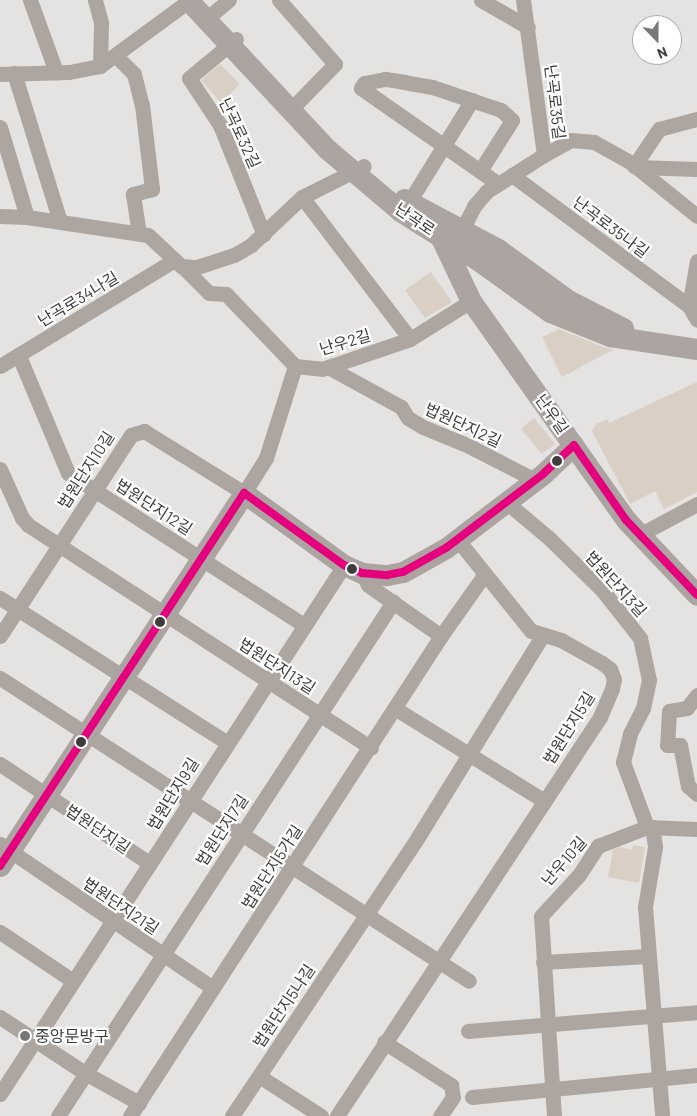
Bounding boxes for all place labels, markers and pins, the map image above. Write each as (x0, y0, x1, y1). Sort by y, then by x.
unlabelled marker (552, 456, 562, 466)
unlabelled marker (347, 564, 357, 574)
unlabelled marker (155, 617, 165, 627)
unlabelled marker (76, 737, 86, 747)
place label: 중앙문방구 (35, 1026, 109, 1046)
marker: 중앙문방구 (19, 1030, 31, 1042)

